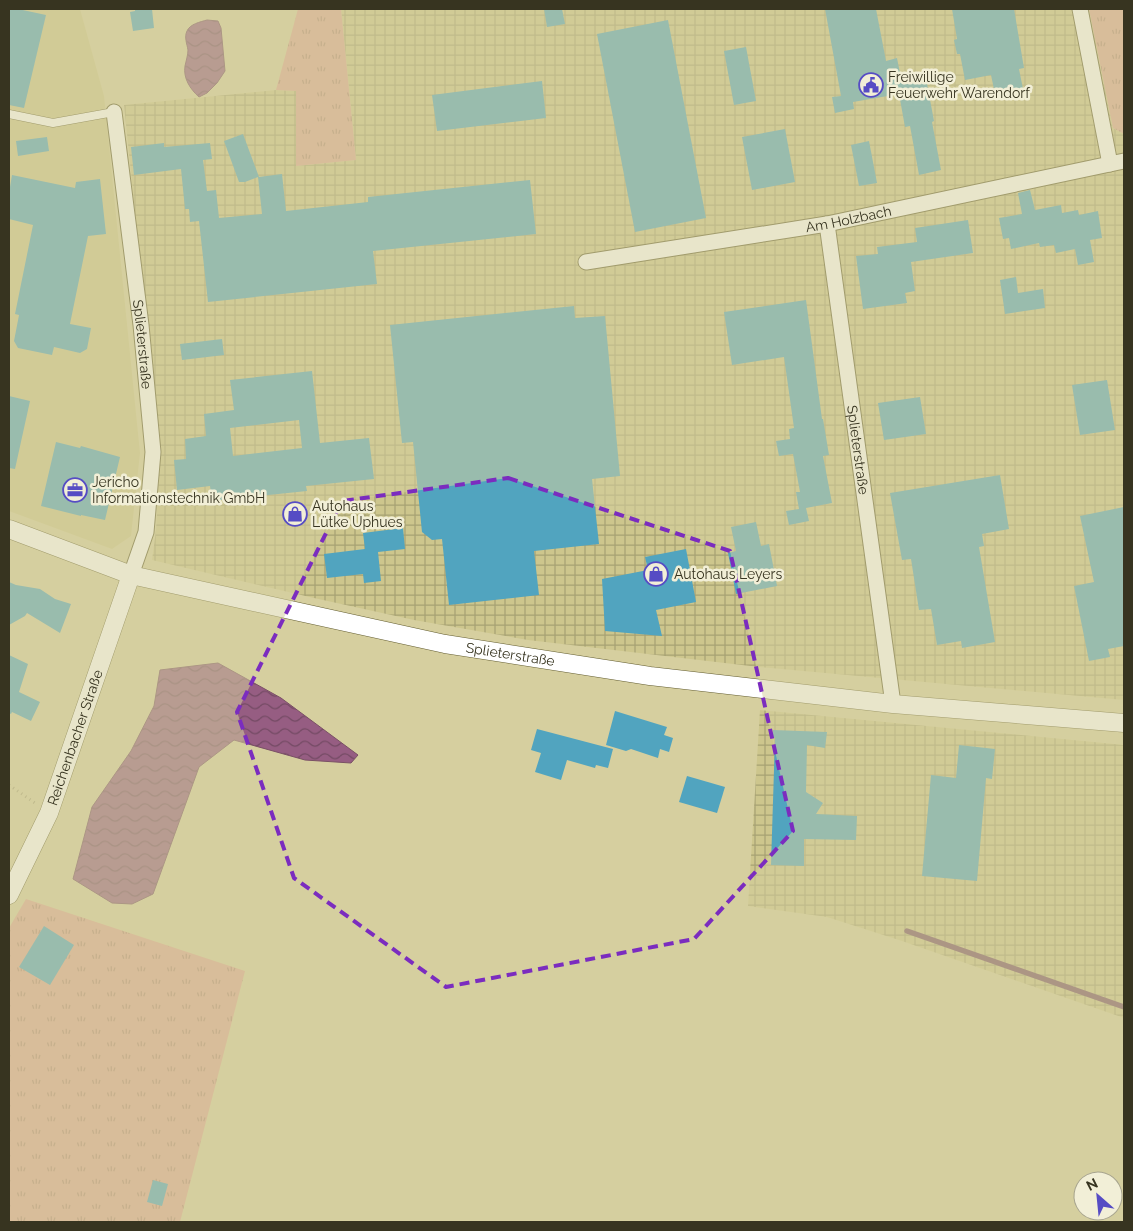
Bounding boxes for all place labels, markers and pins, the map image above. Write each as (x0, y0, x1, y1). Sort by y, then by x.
place label: Freiwillige Feuerwehr Warendorf (888, 69, 1031, 101)
public building icon: Freiwillige Feuerwehr Warendorf (858, 72, 884, 98)
place label: Jericho Informationstechnik GmbH (92, 474, 265, 506)
office icon: Jericho Informationstechnik GmbH (62, 477, 88, 503)
place label: Autohaus Lütke Uphues (312, 498, 403, 530)
shop icon: Autohaus Lütke Uphues (282, 501, 308, 527)
shop icon: Autohaus Leyers (643, 561, 669, 587)
place label: Autohaus Leyers (674, 566, 782, 582)

